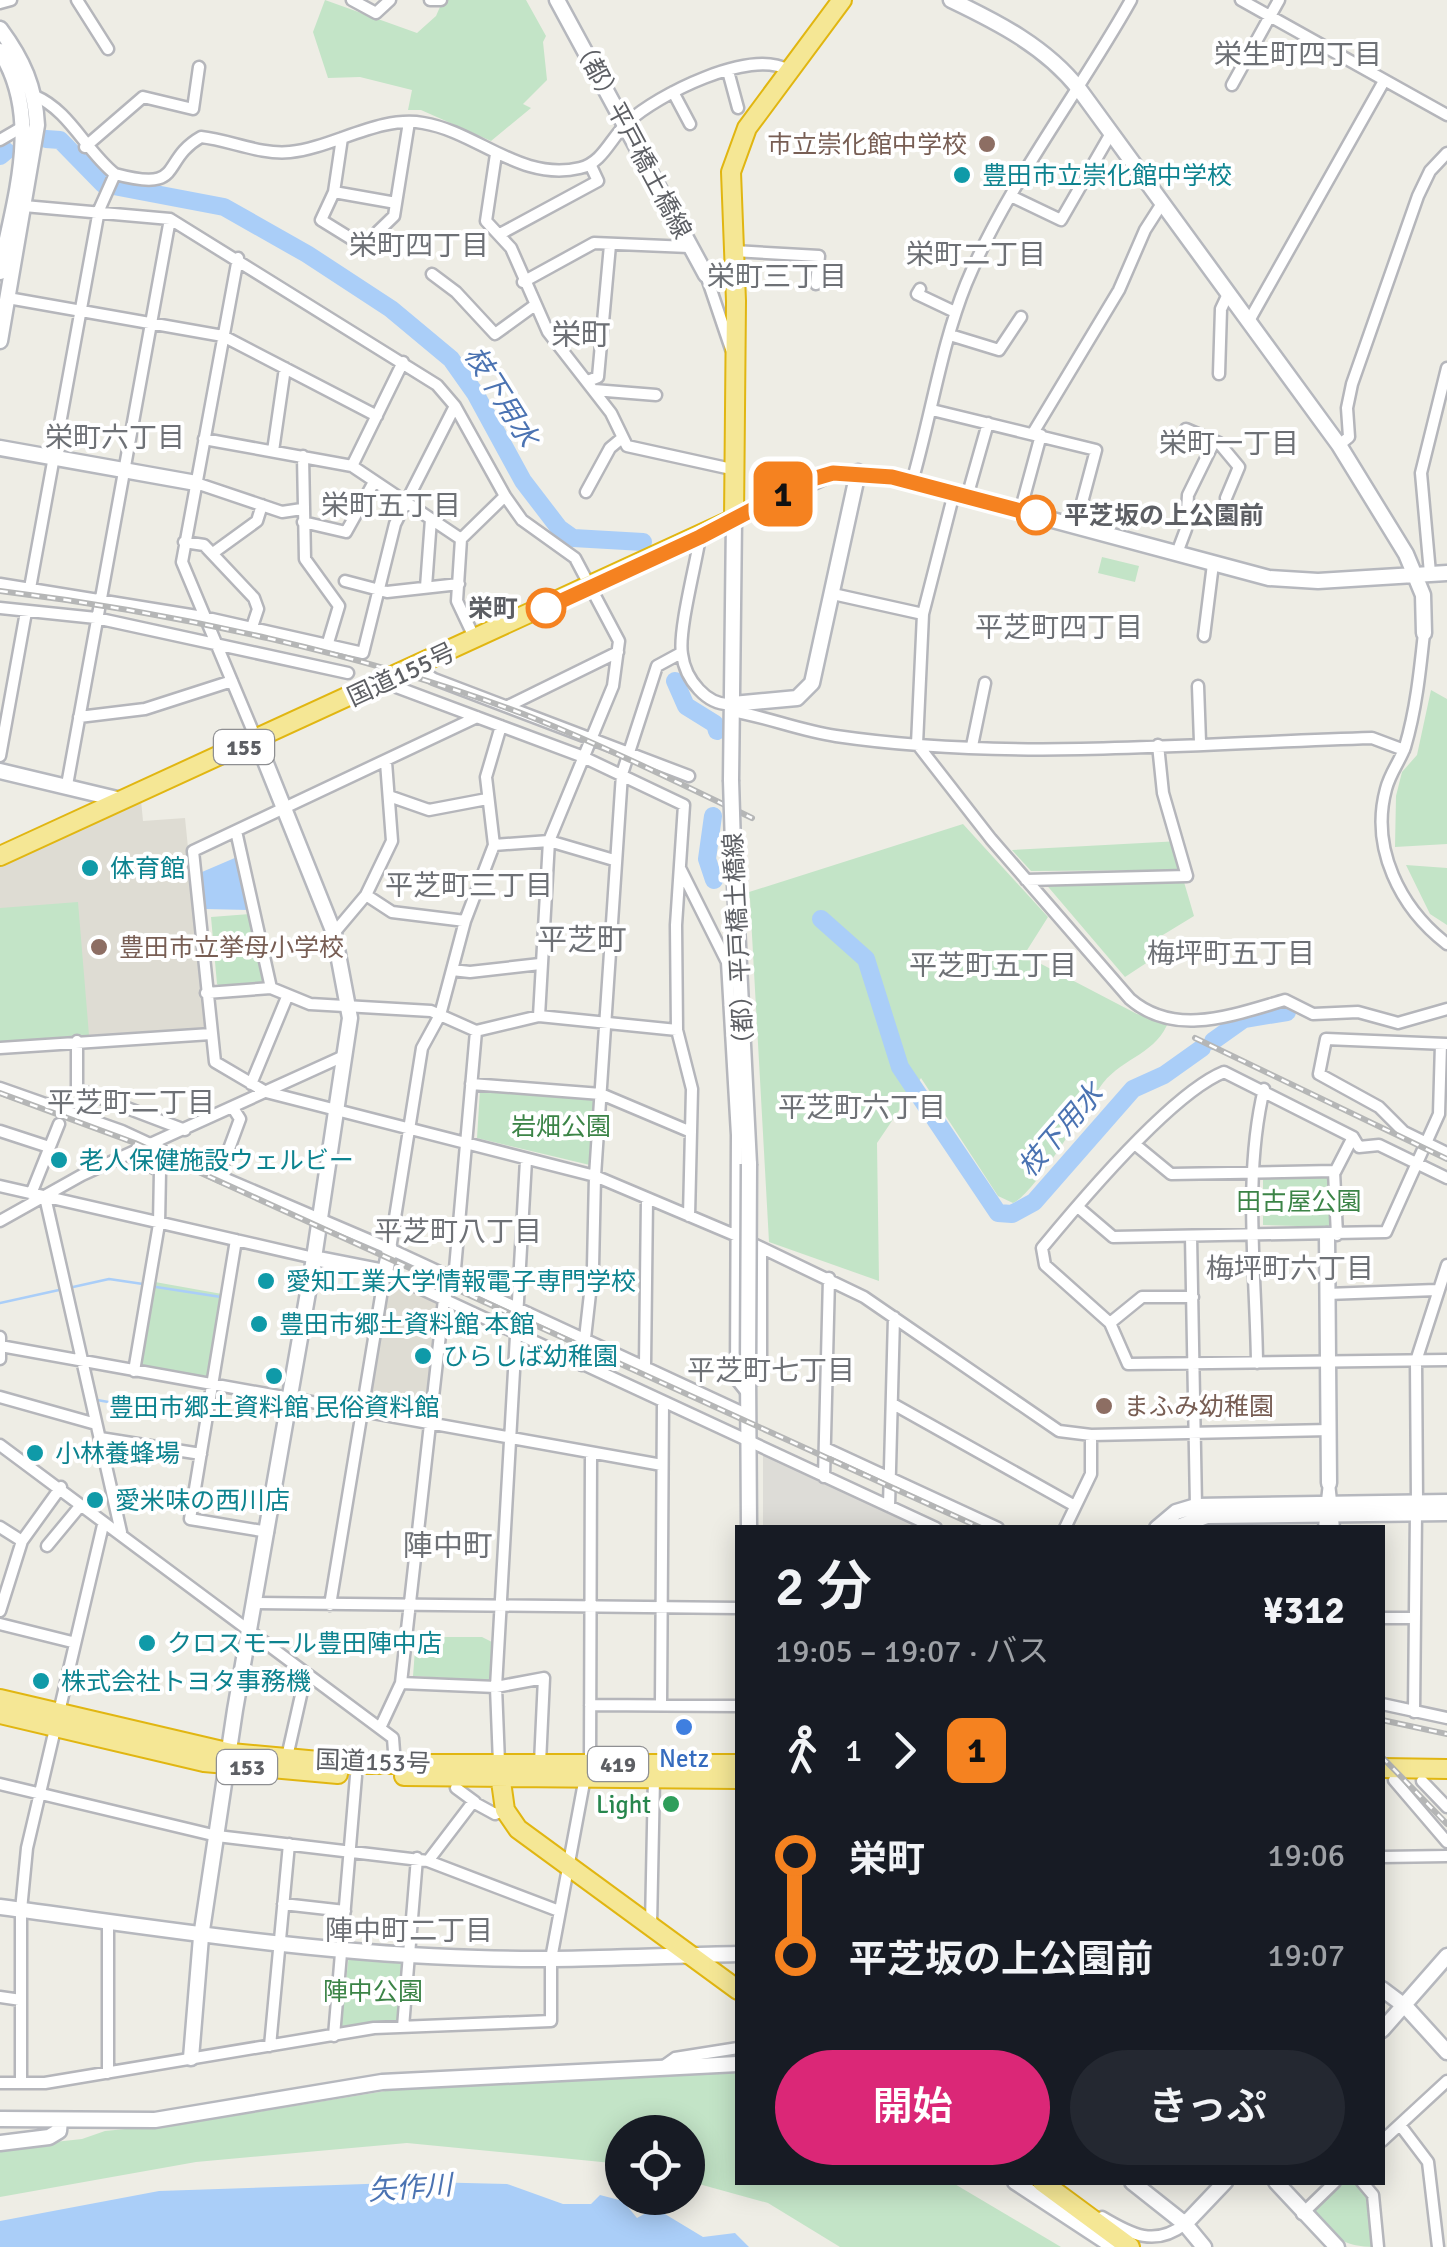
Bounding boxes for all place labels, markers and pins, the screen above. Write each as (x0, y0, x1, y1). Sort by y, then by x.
place label: 市立崇化館中学校 (767, 129, 967, 160)
marker: 市立崇化館中学校 (976, 133, 998, 155)
place label: 豊田市立崇化館中学校 (982, 160, 1232, 191)
marker: 豊田市立崇化館中学校 (951, 164, 973, 186)
marker: 平芝坂の上公園前 (1017, 496, 1055, 534)
place label: 平芝坂の上公園前 (1064, 500, 1264, 531)
marker: 栄町 (527, 589, 565, 627)
place label: 栄町 (468, 593, 518, 624)
place label: 体育館 (110, 853, 185, 884)
marker: 体育館 (79, 857, 101, 879)
place label: 豊田市立挙母小学校 (119, 932, 344, 963)
marker: 豊田市立挙母小学校 (88, 936, 110, 958)
place label: 老人保健施設ウェルビー (79, 1145, 354, 1176)
marker: 老人保健施設ウェルビー (48, 1149, 70, 1171)
place label: 愛知工業大学情報電子専門学校 (286, 1266, 636, 1297)
marker: 愛知工業大学情報電子専門学校 (255, 1270, 277, 1292)
place label: 豊田市郷土資料館 本館 (279, 1309, 535, 1340)
marker: 豊田市郷土資料館 本館 (248, 1313, 270, 1335)
place label: ひらしば幼稚園 (443, 1341, 618, 1372)
marker: ひらしば幼稚園 (412, 1345, 434, 1367)
marker: 豊田市郷土資料館 民俗資料館 (263, 1365, 285, 1387)
place label: まふみ幼稚園 (1124, 1391, 1274, 1422)
place label: 豊田市郷土資料館 民俗資料館 (109, 1392, 439, 1423)
marker: まふみ幼稚園 (1093, 1395, 1115, 1417)
place label: 小林養蜂場 (55, 1438, 180, 1469)
marker: 小林養蜂場 (24, 1442, 46, 1464)
place label: 愛米味の西川店 (115, 1485, 290, 1516)
marker: 愛米味の西川店 (84, 1489, 106, 1511)
place label: クロスモール豊田陣中店 (167, 1628, 442, 1659)
marker: クロスモール豊田陣中店 (136, 1632, 158, 1654)
place label: 株式会社トヨタ事務機 (61, 1666, 311, 1697)
marker: 株式会社トヨタ事務機 (30, 1670, 52, 1692)
marker: Netz (673, 1716, 695, 1738)
place label: Netz (659, 1743, 709, 1774)
place label: Light (596, 1789, 651, 1820)
marker: Light (660, 1793, 682, 1815)

